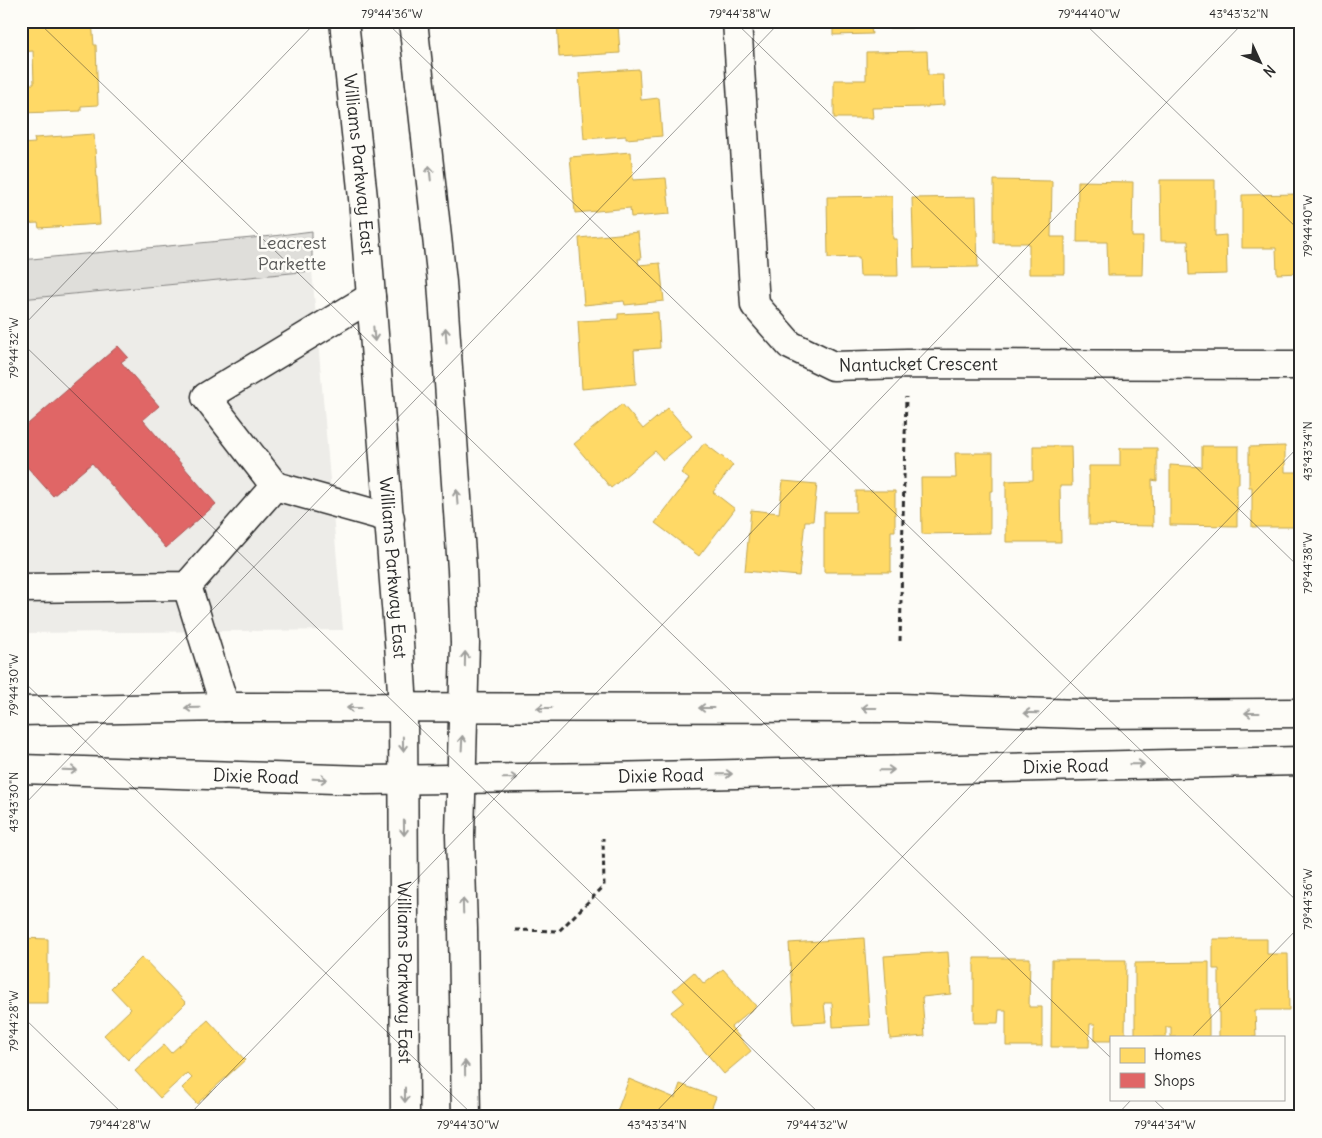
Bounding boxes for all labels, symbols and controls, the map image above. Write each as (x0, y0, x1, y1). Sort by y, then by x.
text: 79°44'36"W (361, 6, 423, 21)
text: 79°44'38"W (709, 6, 771, 21)
text: 79°44'40"W (1058, 6, 1120, 21)
text: 43°43'32"N (1209, 6, 1269, 21)
north arrow (1234, 38, 1284, 88)
text: N (1260, 61, 1279, 81)
street label: Williams Parkway East (339, 72, 380, 256)
one-way arrow (425, 165, 435, 181)
text: 79°44'40"W (1300, 195, 1315, 257)
park label: Leacrest Parkette (257, 231, 327, 275)
text: 79°44'32"W (6, 317, 21, 379)
one-way arrow (370, 326, 379, 342)
one-way arrow (441, 327, 450, 343)
street label: Nantucket Crescent (839, 352, 998, 377)
text: 43°43'34"N (1300, 421, 1315, 481)
street label: Williams Parkway East (375, 476, 412, 659)
one-way arrow (452, 489, 461, 505)
text: 79°44'38"W (1300, 532, 1315, 594)
one-way arrow (460, 651, 470, 668)
text: 79°44'30"W (6, 654, 21, 716)
one-way arrow (184, 703, 200, 713)
one-way arrow (346, 703, 362, 713)
one-way arrow (536, 703, 552, 713)
one-way arrow (698, 703, 714, 713)
one-way arrow (861, 703, 877, 713)
one-way arrow (1023, 708, 1039, 717)
one-way arrow (1244, 708, 1260, 718)
one-way arrow (398, 735, 408, 751)
one-way arrow (458, 735, 467, 751)
street label: Dixie Road (1022, 753, 1109, 778)
one-way arrow (1128, 759, 1145, 769)
street label: Dixie Road (213, 763, 300, 789)
street label: Dixie Road (618, 763, 704, 788)
one-way arrow (878, 765, 895, 775)
one-way arrow (62, 766, 78, 775)
one-way arrow (716, 769, 732, 779)
text: 43°43'30"N (6, 772, 21, 832)
one-way arrow (501, 773, 517, 783)
one-way arrow (312, 774, 328, 783)
one-way arrow (399, 819, 409, 835)
text: 79°44'36"W (1300, 868, 1315, 930)
street label: Williams Parkway East (393, 881, 417, 1064)
one-way arrow (458, 898, 467, 914)
text: 79°44'28"W (6, 990, 21, 1052)
legend (1110, 1036, 1284, 1100)
text: Homes (1154, 1045, 1201, 1064)
one-way arrow (461, 1060, 470, 1076)
text: Shops (1154, 1071, 1195, 1090)
one-way arrow (400, 1086, 410, 1103)
text: 79°44'28"W (89, 1117, 151, 1132)
text: 79°44'30"W (437, 1117, 499, 1132)
text: 43°43'34"N (627, 1117, 687, 1132)
text: 79°44'32"W (786, 1117, 848, 1132)
text: 79°44'34"W (1134, 1117, 1196, 1132)

